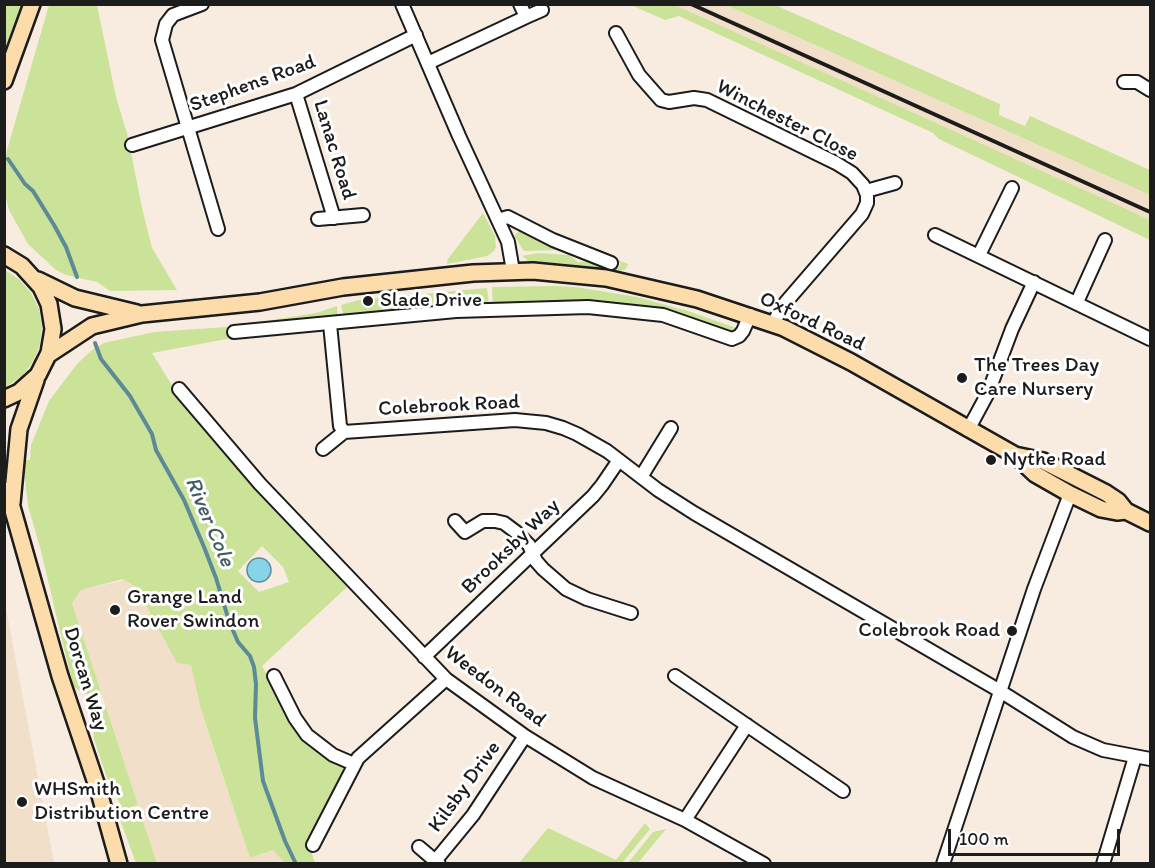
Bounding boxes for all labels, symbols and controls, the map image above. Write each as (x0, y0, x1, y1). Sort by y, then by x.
street label: Stephens Road (186, 50, 320, 118)
street label: Winchester Close (712, 74, 862, 168)
street label: Lanac Road (307, 97, 361, 203)
street label: Oxford Road (755, 286, 869, 358)
place label: Slade Drive (380, 288, 482, 314)
marker: Slade Drive (361, 294, 375, 308)
place label: The Trees Day Care Nursery (974, 353, 1099, 403)
marker: The Trees Day Care Nursery (955, 371, 969, 385)
street label: Colebrook Road (378, 390, 520, 422)
place label: Nythe Road (1003, 447, 1106, 473)
marker: Nythe Road (984, 453, 998, 467)
water label: River Cole (178, 473, 240, 571)
street label: Brooksby Way (457, 494, 565, 600)
place label: Grange Land Rover Swindon (127, 585, 259, 635)
marker: Grange Land Rover Swindon (108, 603, 122, 617)
place label: Colebrook Road (858, 618, 1000, 644)
street label: Dorcan Way (57, 624, 113, 734)
marker: Colebrook Road (1005, 624, 1019, 638)
street label: Weedon Road (439, 641, 551, 733)
street label: Kilsby Drive (423, 736, 507, 838)
place label: WHSmith Distribution Centre (34, 777, 209, 827)
marker: WHSmith Distribution Centre (15, 795, 29, 809)
scale bar (951, 817, 1124, 855)
text: 100 m (959, 828, 1009, 850)

